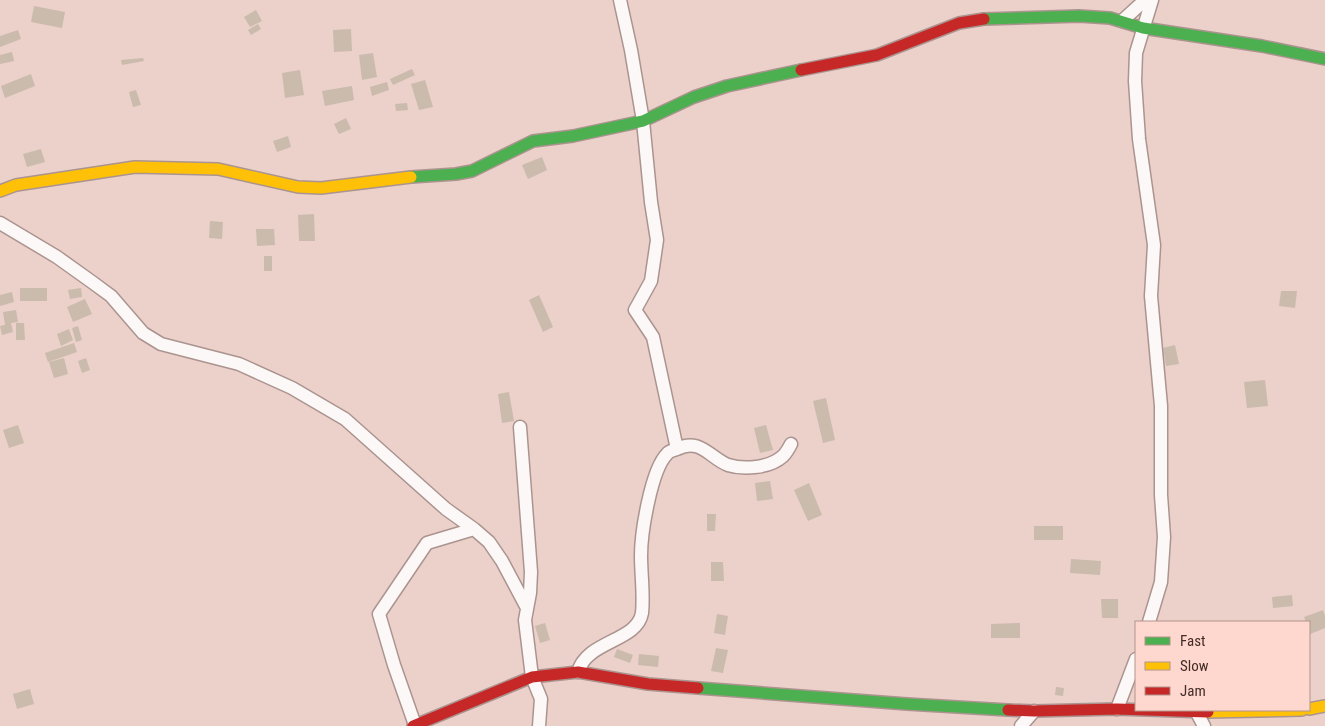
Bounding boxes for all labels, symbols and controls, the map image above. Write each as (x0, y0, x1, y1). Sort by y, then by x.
legend (1135, 621, 1310, 711)
text: Fast (1180, 632, 1205, 650)
text: Slow (1180, 657, 1209, 675)
text: Jam (1180, 682, 1206, 700)

